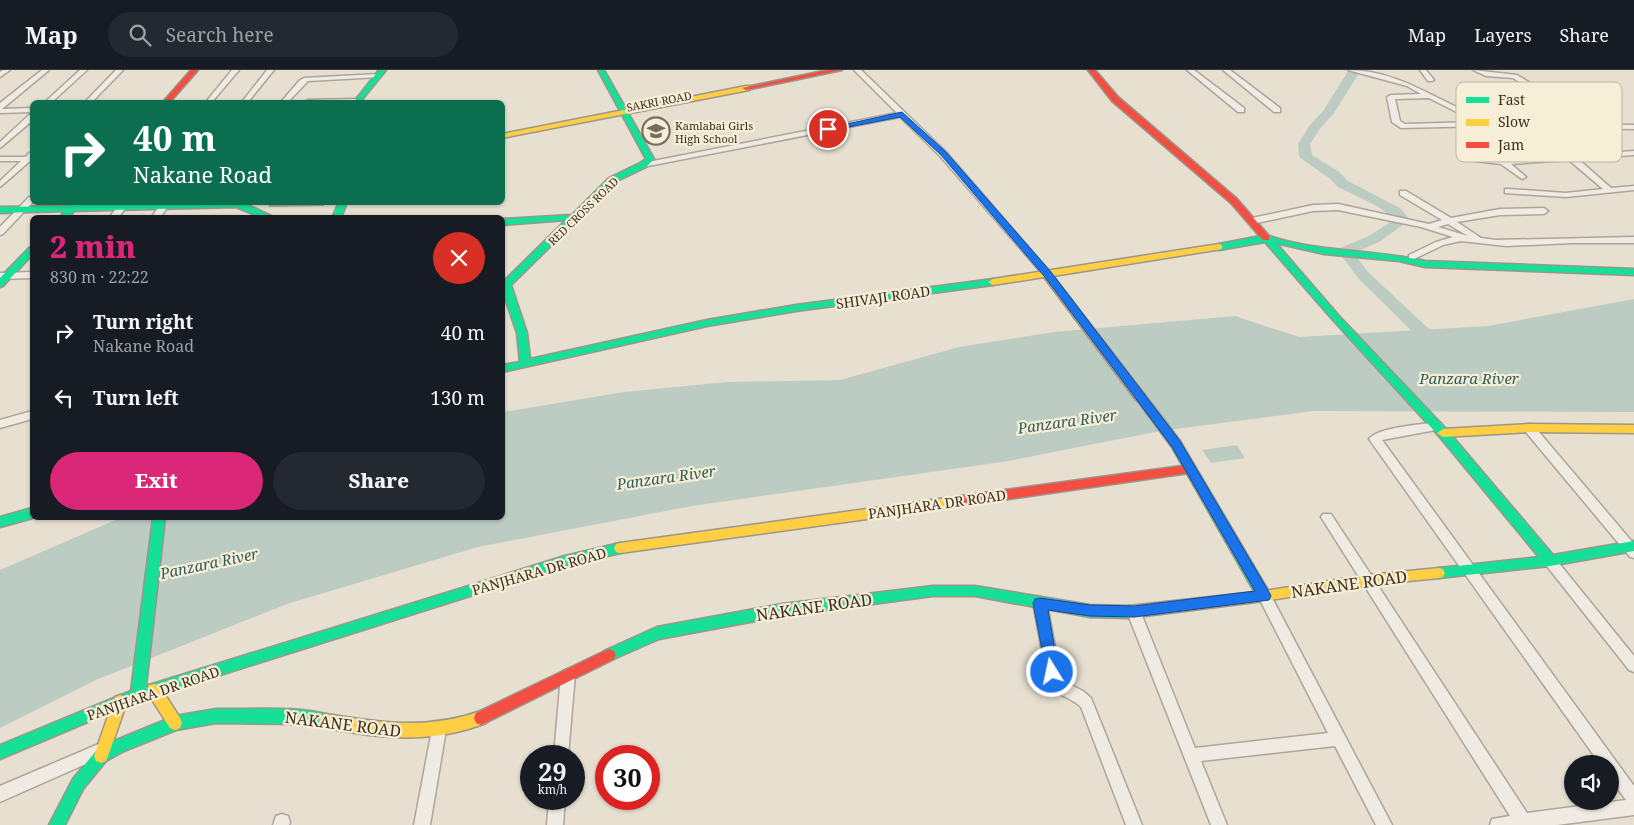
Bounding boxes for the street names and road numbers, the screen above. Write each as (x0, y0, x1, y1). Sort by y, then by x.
street label: SAKRI ROAD (625, 87, 693, 115)
street label: RED CROSS ROAD (545, 174, 621, 248)
street label: SHIVAJI ROAD (835, 281, 931, 313)
street label: PANJHARA DR ROAD (867, 485, 1007, 523)
street label: PANJHARA DR ROAD (470, 543, 608, 599)
street label: NAKANE ROAD (1290, 565, 1408, 603)
street label: NAKANE ROAD (755, 588, 873, 626)
street label: PANJHARA DR ROAD (84, 661, 222, 725)
street label: NAKANE ROAD (284, 706, 402, 742)

